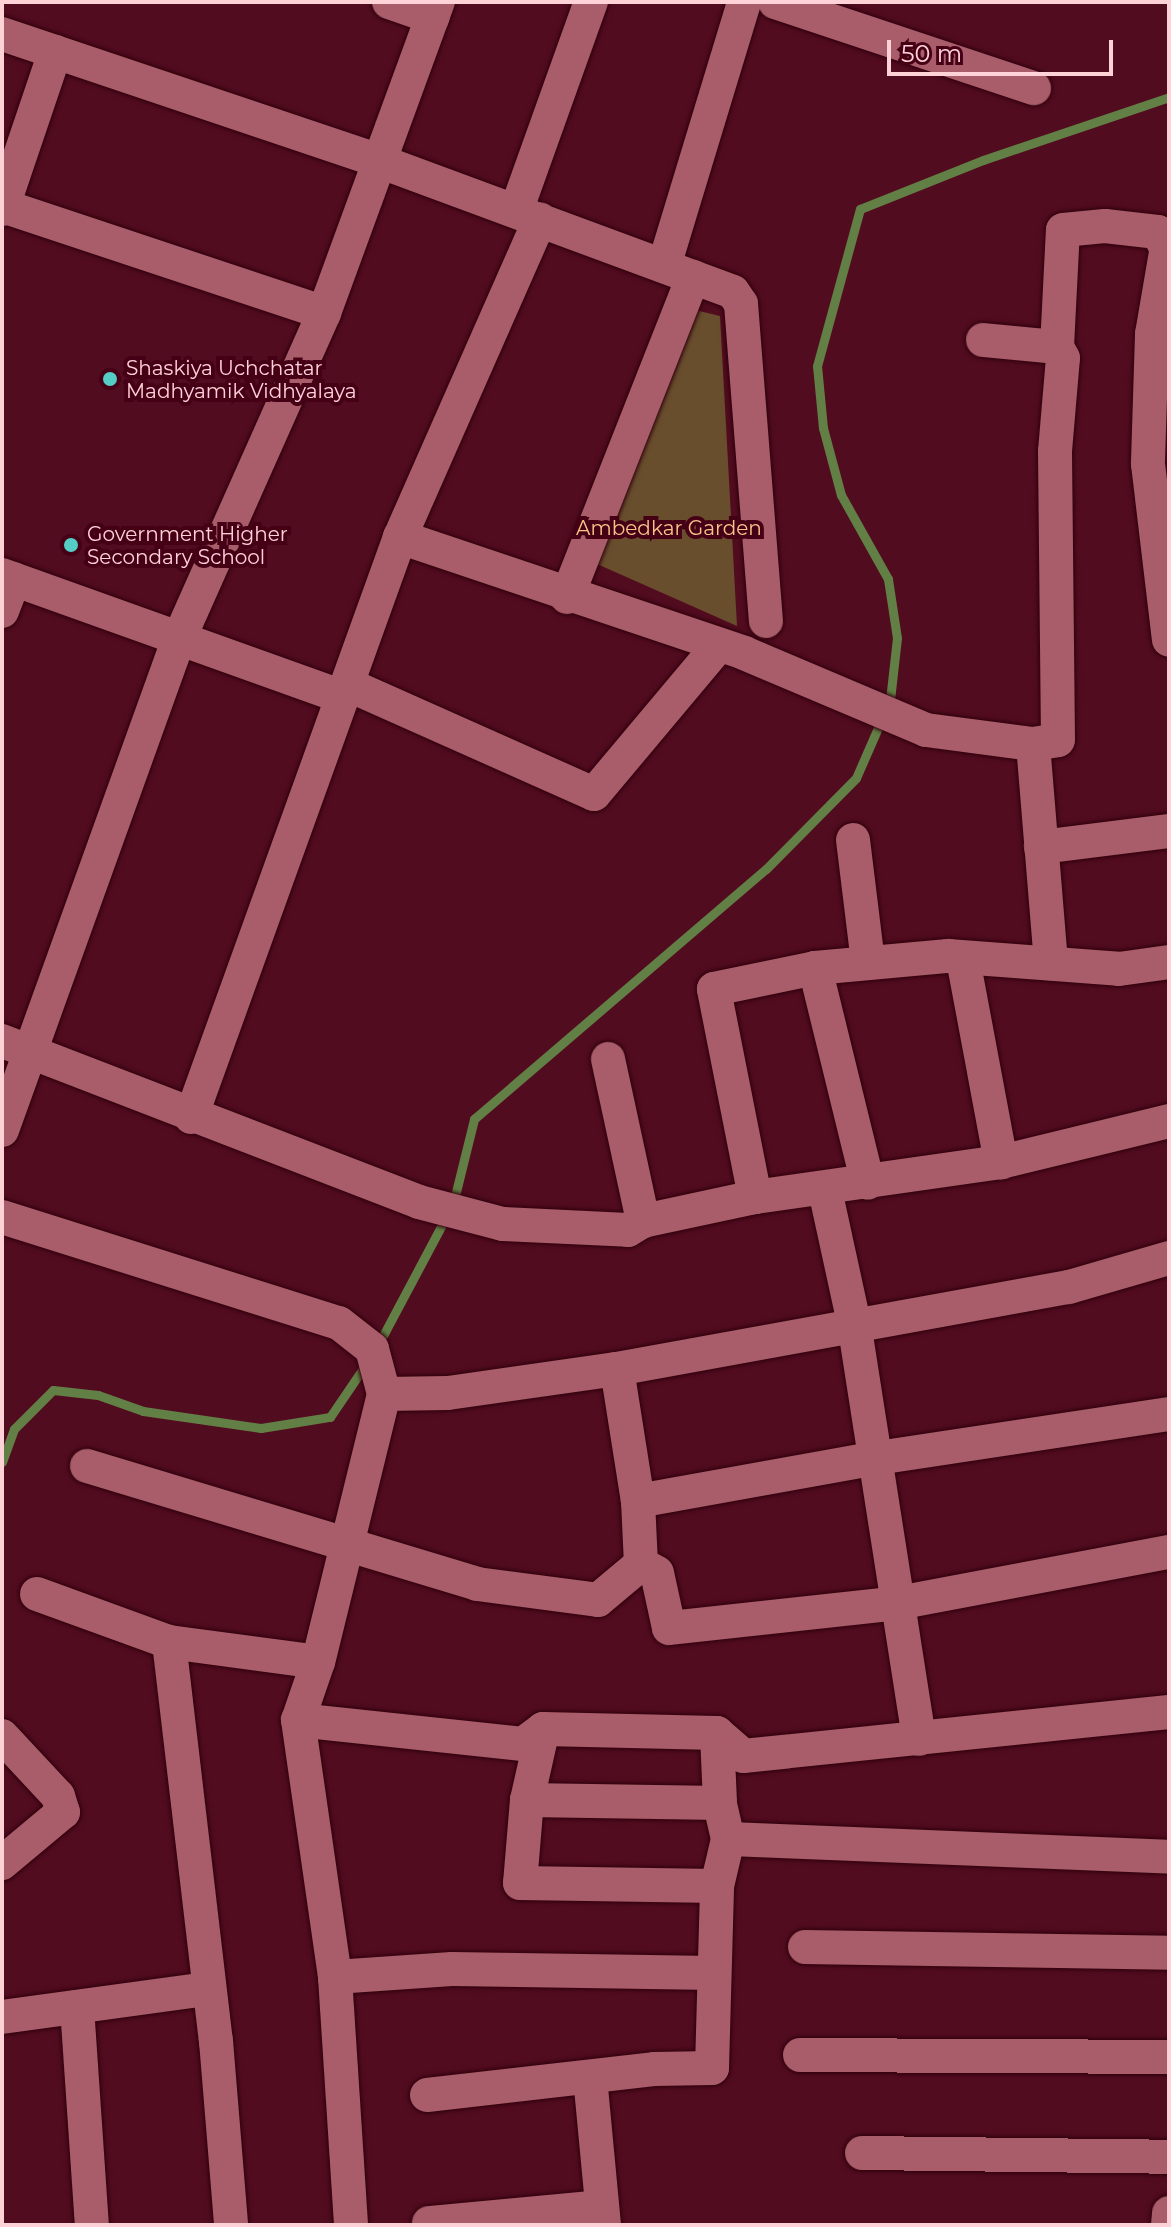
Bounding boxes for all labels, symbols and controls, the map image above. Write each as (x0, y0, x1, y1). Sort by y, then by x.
scale bar (891, 24, 1117, 74)
text: 50 m (901, 39, 962, 68)
place label: Shaskiya Uchchatar Madhyamik Vidhyalaya (126, 356, 357, 403)
marker: Shaskiya Uchchatar Madhyamik Vidhyalaya (101, 370, 119, 388)
park label: Ambedkar Garden (576, 516, 762, 540)
place label: Government Higher Secondary School (87, 522, 288, 569)
marker: Government Higher Secondary School (62, 536, 80, 554)

